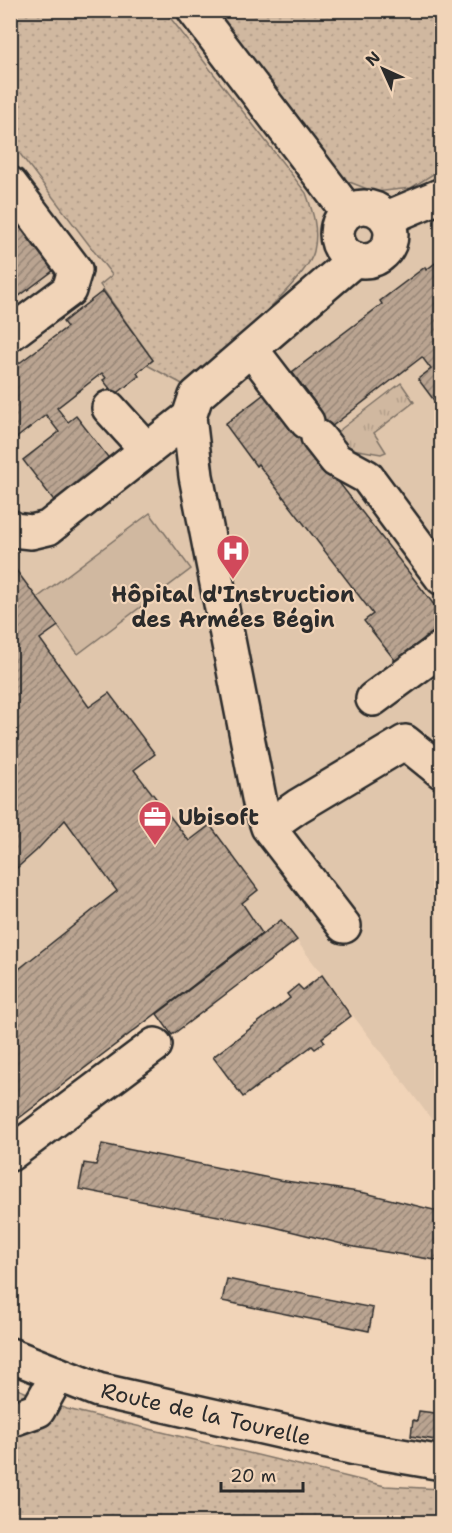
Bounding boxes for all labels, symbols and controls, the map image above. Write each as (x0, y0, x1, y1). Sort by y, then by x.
north arrow (353, 39, 413, 99)
text: N (361, 47, 385, 71)
hospital icon: Hôpital d'Instruction des Armées Bégin (215, 533, 251, 580)
place label: Hôpital d'Instruction des Armées Bégin (111, 580, 355, 634)
office icon: Ubisoft (137, 799, 173, 846)
place label: Ubisoft (178, 803, 259, 832)
street label: Route de la Tourelle (98, 1376, 314, 1452)
scale bar (221, 1455, 304, 1493)
text: 20 m (230, 1464, 276, 1488)

